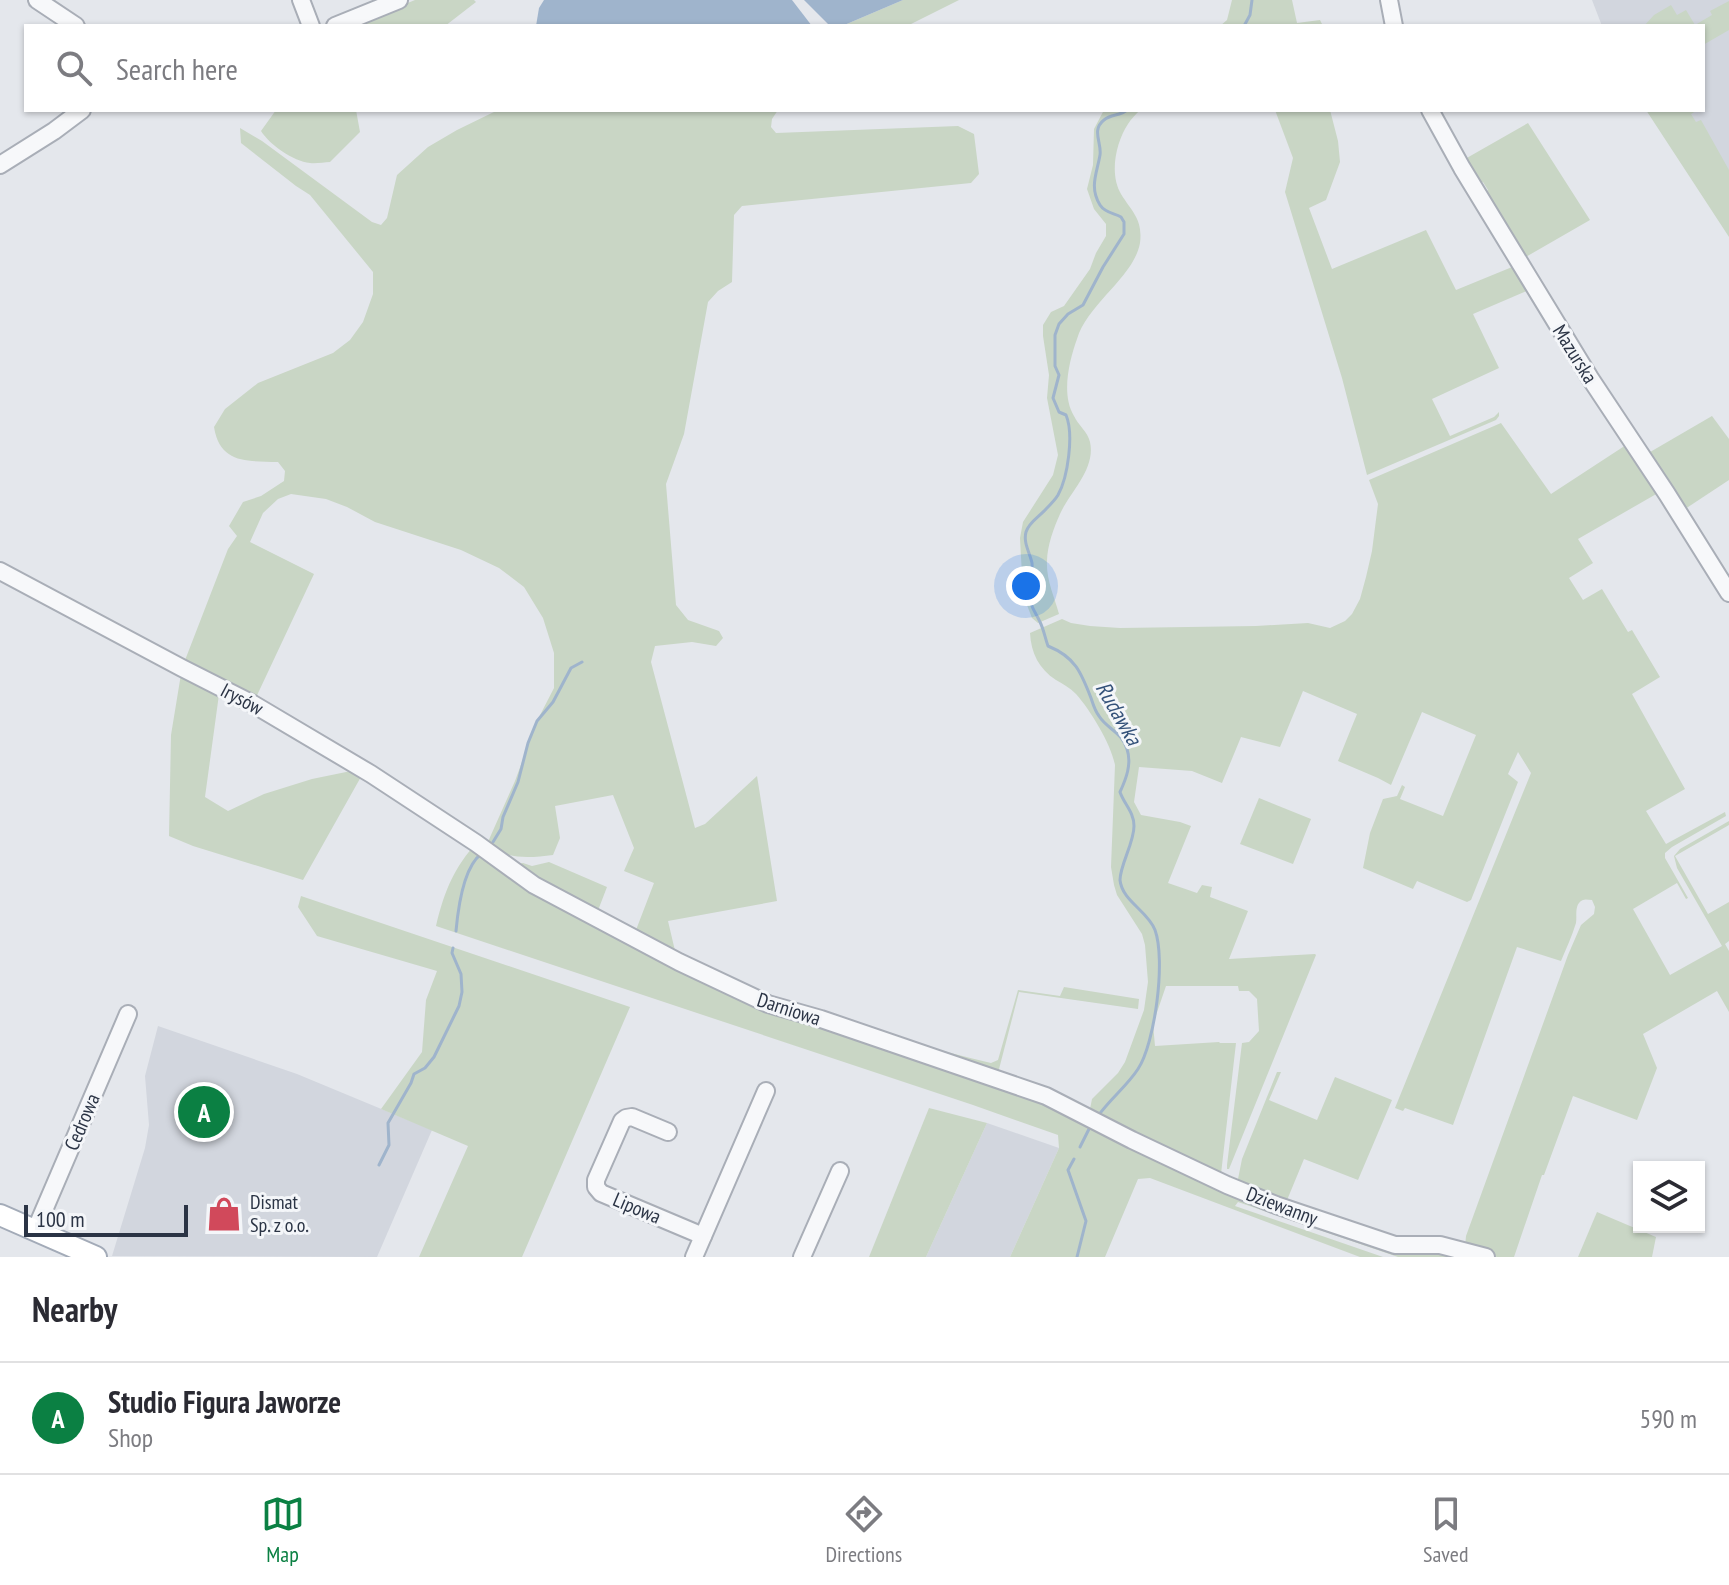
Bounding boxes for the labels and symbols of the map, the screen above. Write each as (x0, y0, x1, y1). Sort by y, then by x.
street label: Mazurska (1547, 320, 1603, 388)
your location (1006, 566, 1046, 606)
water label: Rudawka (1090, 676, 1149, 751)
street label: Irysów (216, 677, 268, 721)
street label: Darniowa (754, 987, 824, 1031)
pin: A (178, 1082, 230, 1142)
street label: Cedrowa (58, 1090, 106, 1154)
street label: Dziewanny (1242, 1180, 1322, 1232)
street label: Lipowa (609, 1186, 665, 1230)
place label: Dismat Sp. z o.o. (250, 1189, 309, 1238)
shop icon: Dismat Sp. z o.o. (205, 1195, 243, 1233)
scale bar (24, 1201, 188, 1237)

